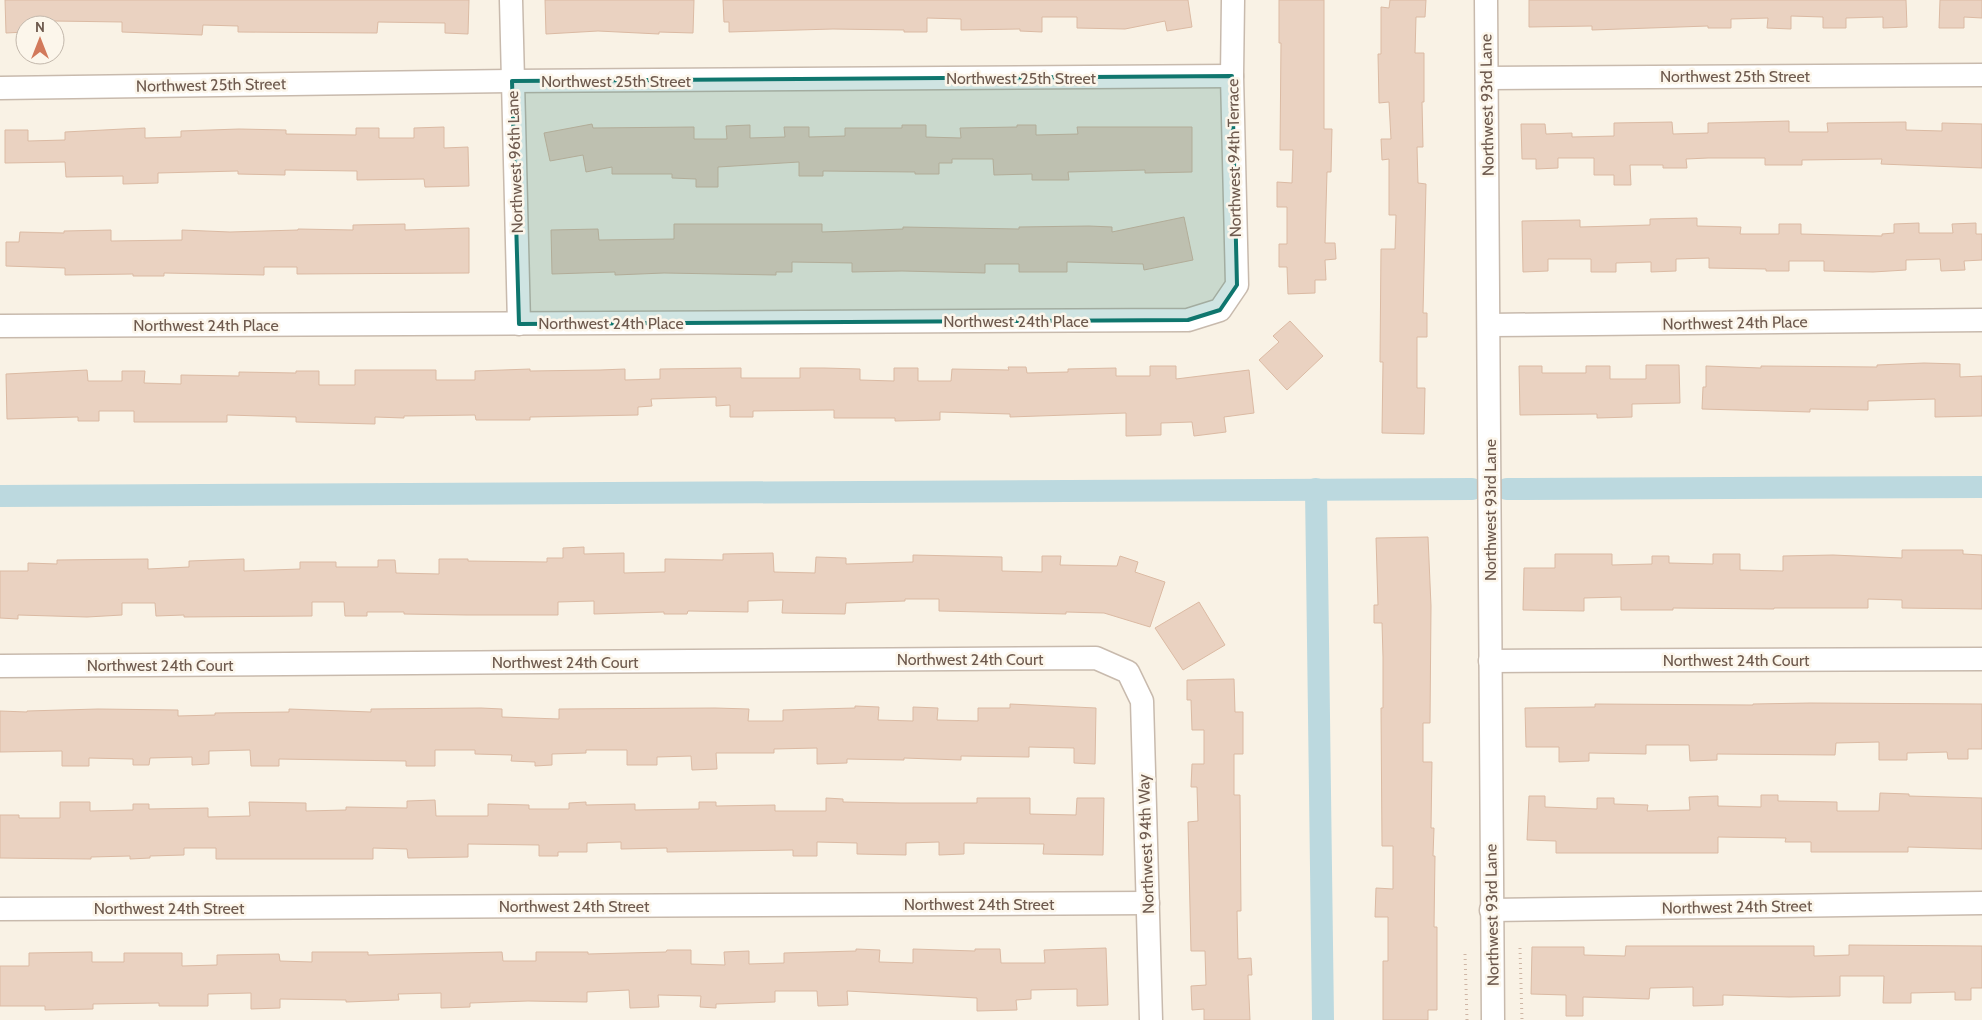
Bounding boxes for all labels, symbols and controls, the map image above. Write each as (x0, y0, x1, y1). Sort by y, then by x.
north arrow (15, 15, 65, 65)
text: N (35, 18, 45, 36)
street label: Northwest 93rd Lane (1476, 34, 1498, 176)
street label: Northwest 25th Street (1660, 67, 1811, 86)
street label: Northwest 25th Street (946, 69, 1097, 88)
street label: Northwest 25th Street (541, 72, 692, 91)
street label: Northwest 25th Street (136, 74, 287, 96)
street label: Northwest 94th Terrace (1223, 79, 1245, 237)
street label: Northwest 96th Lane (503, 90, 527, 234)
street label: Northwest 24th Place (943, 312, 1089, 331)
street label: Northwest 24th Place (1662, 312, 1808, 334)
street label: Northwest 24th Place (538, 314, 684, 333)
street label: Northwest 24th Place (133, 316, 279, 335)
street label: Northwest 93rd Lane (1481, 439, 1500, 581)
street label: Northwest 24th Court (897, 650, 1044, 669)
street label: Northwest 24th Court (1663, 651, 1810, 670)
street label: Northwest 24th Court (492, 653, 639, 672)
street label: Northwest 24th Court (87, 656, 234, 675)
street label: Northwest 94th Way (1134, 774, 1158, 914)
street label: Northwest 93rd Lane (1481, 844, 1503, 986)
street label: Northwest 24th Street (904, 895, 1055, 914)
street label: Northwest 24th Street (1662, 896, 1813, 918)
street label: Northwest 24th Street (499, 897, 650, 916)
street label: Northwest 24th Street (94, 899, 245, 918)

